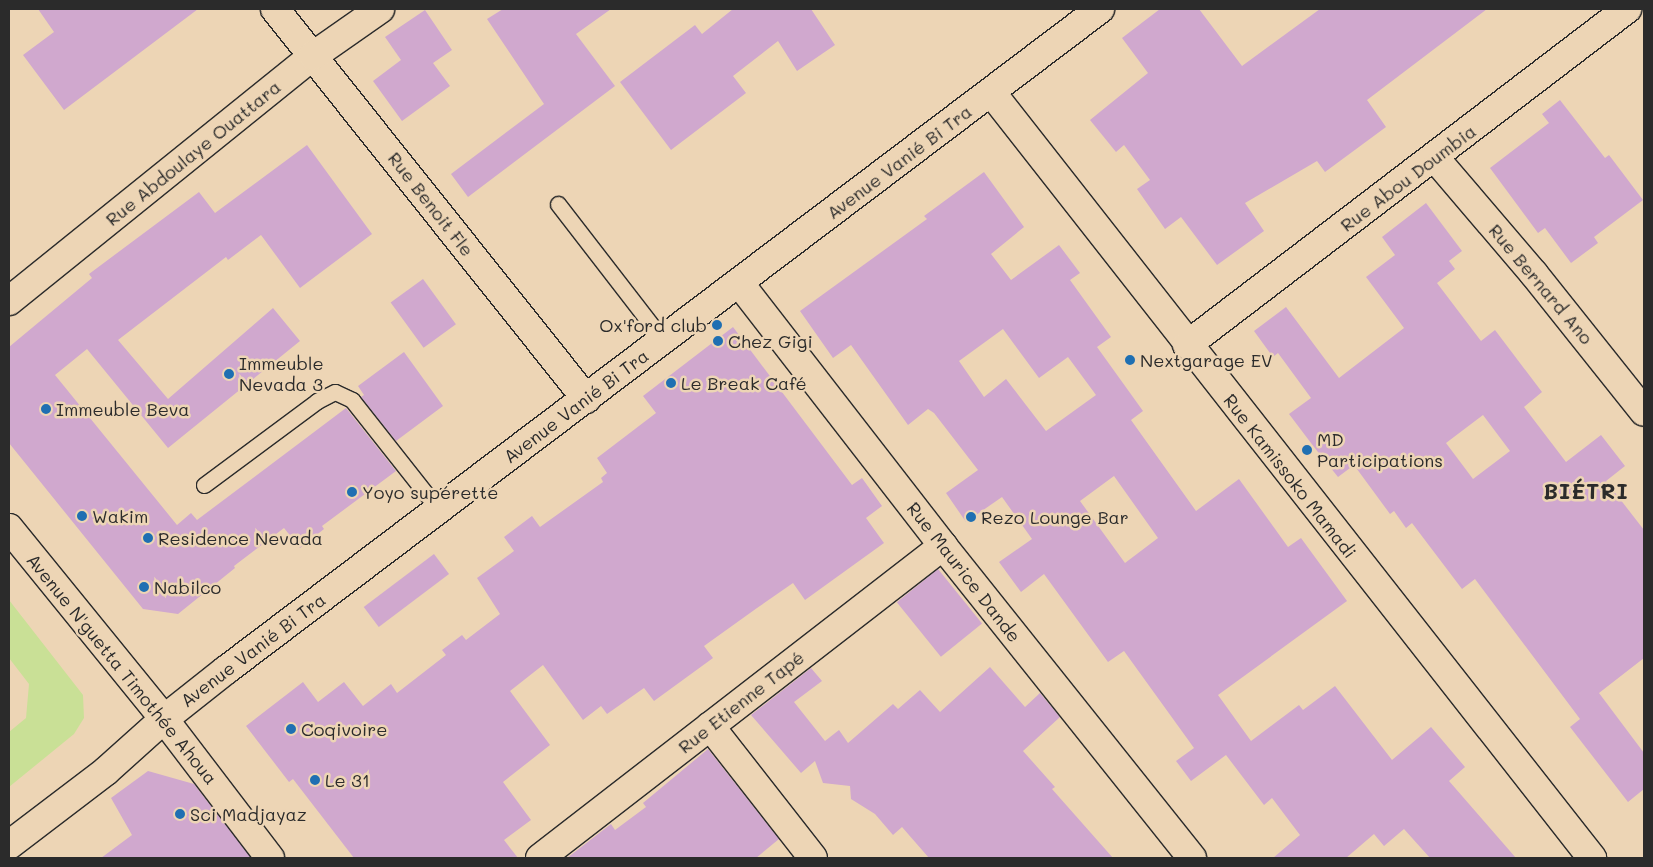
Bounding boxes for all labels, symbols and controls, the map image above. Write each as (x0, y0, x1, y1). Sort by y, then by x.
street label: Rue Abdoulaye Ouattara (101, 76, 285, 230)
street label: Avenue Vanié Bi Tra (822, 100, 976, 224)
street label: Rue Abou Doumbia (1336, 120, 1480, 236)
street label: Rue Benoit Fle (384, 148, 478, 260)
street label: Rue Bernard Ano (1484, 220, 1598, 348)
place label: Ox'ford club (599, 314, 707, 336)
marker: Ox'ford club (711, 319, 723, 331)
place label: Chez Gigi (728, 330, 813, 352)
marker: Chez Gigi (712, 335, 724, 347)
street label: Avenue Vanié Bi Tra (499, 344, 653, 468)
place label: Nextgarage EV (1140, 349, 1273, 371)
place label: Immeuble Nevada 3 (239, 353, 324, 396)
marker: Nextgarage EV (1124, 354, 1136, 366)
marker: Immeuble Nevada 3 (223, 368, 235, 380)
place label: Le Break Café (681, 372, 807, 394)
marker: Le Break Café (665, 377, 677, 389)
street label: Rue Kamissoko Mamadi (1219, 390, 1361, 562)
place label: Immeuble Beva (56, 398, 190, 420)
marker: Immeuble Beva (40, 403, 52, 415)
place label: MD Participations (1317, 429, 1443, 472)
marker: MD Participations (1301, 444, 1313, 456)
district label: BIÉTRI (1542, 478, 1630, 504)
place label: Yoyo supérette (362, 481, 498, 503)
marker: Yoyo supérette (346, 486, 358, 498)
street label: Rue Maurice Dande (903, 498, 1025, 646)
place label: Wakim (92, 505, 148, 527)
place label: Rezo Lounge Bar (981, 506, 1129, 528)
marker: Wakim (76, 510, 88, 522)
marker: Rezo Lounge Bar (965, 511, 977, 523)
place label: Residence Nevada (158, 527, 323, 549)
marker: Residence Nevada (142, 532, 154, 544)
street label: Avenue N'guetta Timothée Ahoua (22, 549, 222, 789)
place label: Nabilco (154, 576, 221, 598)
marker: Nabilco (138, 581, 150, 593)
street label: Avenue Vanié Bi Tra (176, 588, 330, 712)
street label: Rue Etienne Tapé (674, 646, 808, 758)
place label: Coqivoire (301, 718, 387, 740)
marker: Coqivoire (285, 723, 297, 735)
place label: Le 31 (325, 769, 370, 791)
marker: Le 31 (309, 774, 321, 786)
place label: Sci Madjayaz (190, 803, 307, 825)
marker: Sci Madjayaz (174, 808, 186, 820)

